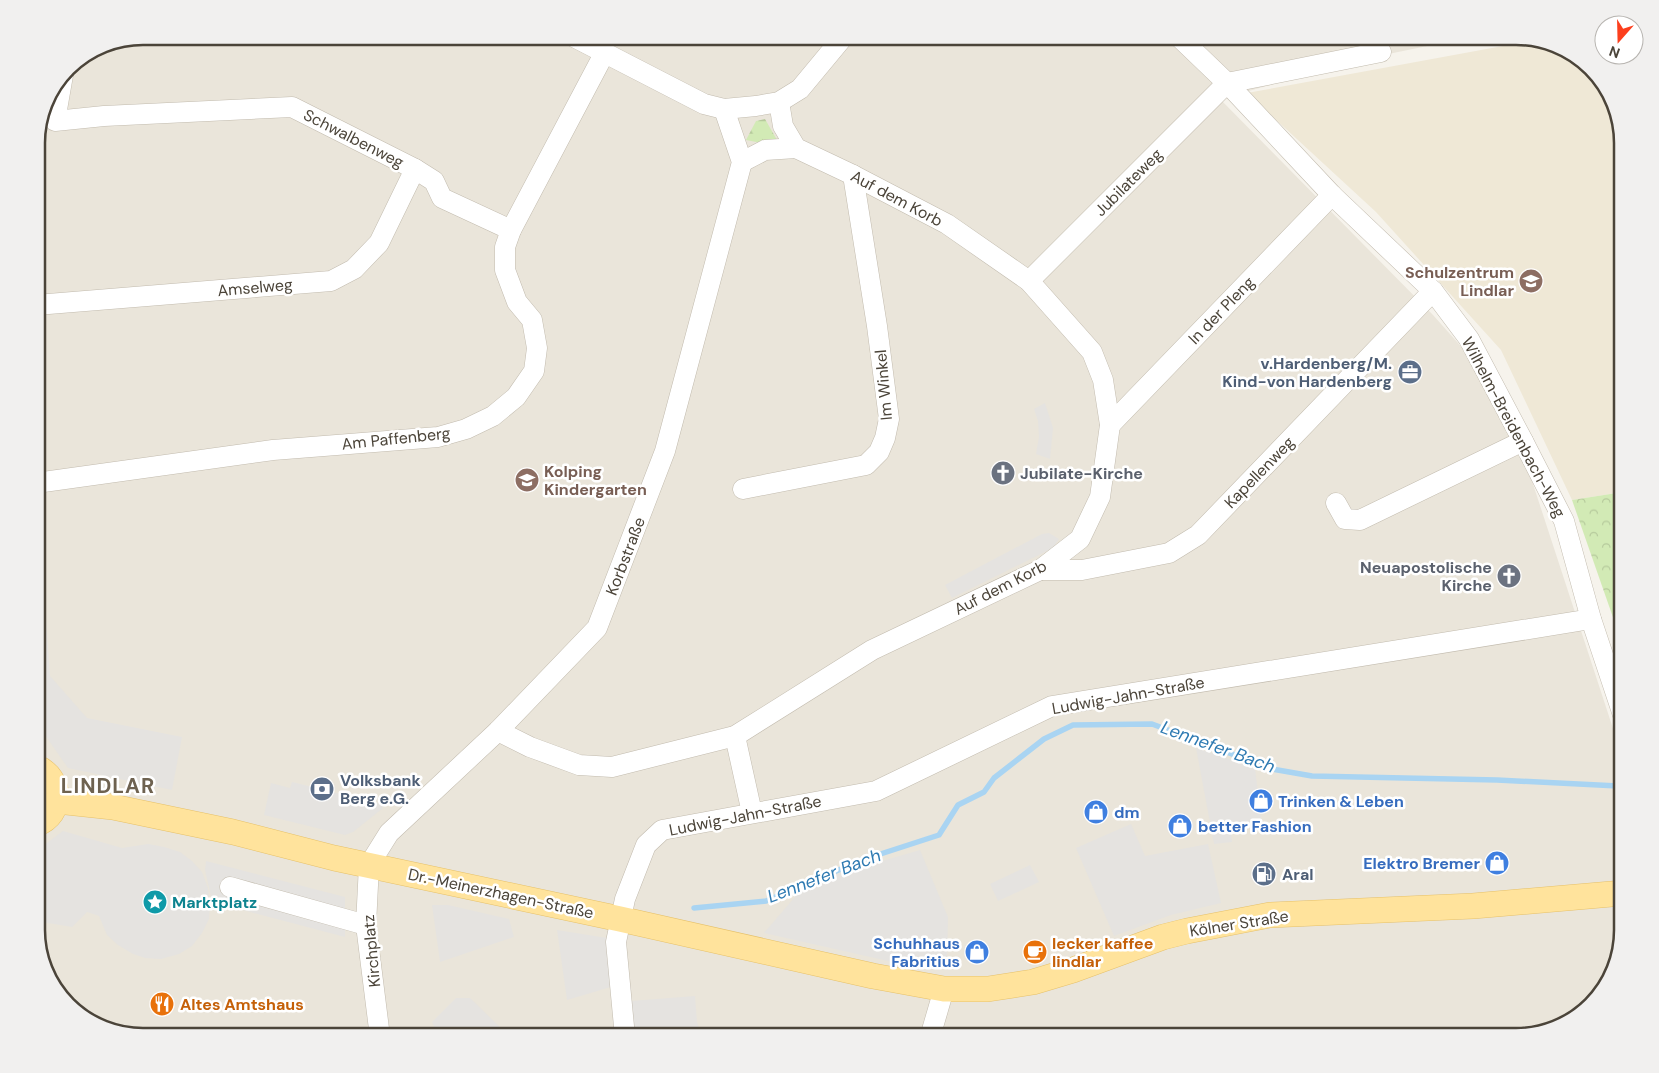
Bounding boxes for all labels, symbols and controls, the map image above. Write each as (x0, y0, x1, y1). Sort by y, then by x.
north arrow (1594, 15, 1644, 65)
text: N (1607, 42, 1622, 62)
street label: Schwalbenweg (300, 104, 408, 173)
street label: Jubilateweg (1090, 144, 1167, 221)
street label: Auf dem Korb (847, 165, 946, 231)
place label: Schulzentrum Lindlar (1405, 262, 1514, 301)
school or university icon: Schulzentrum Lindlar (1518, 268, 1544, 294)
street label: In der Pleng (1184, 272, 1259, 349)
street label: Amselweg (217, 274, 294, 301)
street label: Wilhelm-Breidenbach-Weg (1457, 333, 1570, 521)
street label: Im Winkel (870, 349, 897, 421)
place label: v.Hardenberg/M. Kind-von Hardenberg (1222, 353, 1392, 392)
office icon: v.Hardenberg/M. Kind-von Hardenberg (1397, 359, 1423, 385)
street label: Am Paffenberg (341, 422, 452, 455)
street label: Kapellenweg (1220, 432, 1299, 513)
church icon: Jubilate-Kirche (990, 460, 1016, 486)
place label: Kolping Kindergarten (544, 461, 647, 500)
place label: Jubilate-Kirche (1020, 463, 1143, 484)
school or university icon: Kolping Kindergarten (514, 467, 540, 493)
street label: Korbstraße (601, 514, 650, 598)
street label: Auf dem Korb (950, 555, 1050, 620)
place label: Neuapostolische Kirche (1360, 557, 1492, 596)
church icon: Neuapostolische Kirche (1496, 563, 1522, 589)
street label: Ludwig-Jahn-Straße (1050, 672, 1206, 719)
water label: Lennefer Bach (1158, 715, 1278, 779)
place label: Volksbank Berg e.G. (340, 770, 421, 809)
district label: LINDLAR (61, 772, 155, 800)
bank icon: Volksbank Berg e.G. (309, 776, 335, 802)
shop icon: Trinken & Leben (1248, 788, 1274, 814)
street label: Ludwig-Jahn-Straße (667, 790, 823, 841)
place label: Trinken & Leben (1278, 791, 1404, 812)
shop icon: dm (1083, 799, 1109, 825)
place label: dm (1114, 802, 1140, 823)
shop icon: better Fashion (1167, 813, 1193, 839)
place label: better Fashion (1198, 816, 1312, 837)
water label: Lennefer Bach (764, 843, 884, 909)
shop icon: Elektro Bremer (1484, 850, 1510, 876)
place label: Elektro Bremer (1363, 853, 1480, 874)
fuel station icon: Aral (1251, 861, 1277, 887)
street label: Dr.-Meinerzhagen-Straße (406, 864, 596, 923)
place label: Aral (1282, 864, 1314, 885)
place icon: Marktplatz (142, 889, 168, 915)
place label: Marktplatz (172, 892, 257, 913)
street label: Kölner Straße (1188, 905, 1290, 942)
street label: Kirchplatz (358, 914, 385, 988)
place label: Schuhhaus Fabritius (873, 933, 960, 972)
place label: lecker kaffee lindlar (1052, 933, 1153, 972)
shop icon: Schuhhaus Fabritius (964, 939, 990, 965)
cafe icon: lecker kaffee lindlar (1022, 939, 1048, 965)
restaurant icon: Altes Amtshaus (149, 991, 175, 1017)
place label: Altes Amtshaus (180, 994, 304, 1015)

